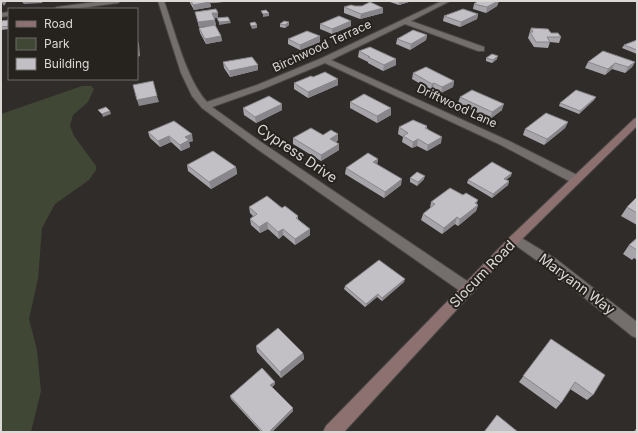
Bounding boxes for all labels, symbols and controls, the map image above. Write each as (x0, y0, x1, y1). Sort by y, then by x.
legend (8, 8, 138, 80)
text: Road (44, 16, 73, 31)
street label: Birchwood Terrace (270, 16, 374, 75)
text: Park (44, 36, 70, 51)
text: Building (44, 56, 89, 71)
street label: Driftwood Lane (415, 80, 500, 131)
street label: Cypress Drive (254, 119, 341, 186)
street label: Slocum Road (445, 236, 518, 311)
street label: Maryann Way (536, 250, 619, 318)

